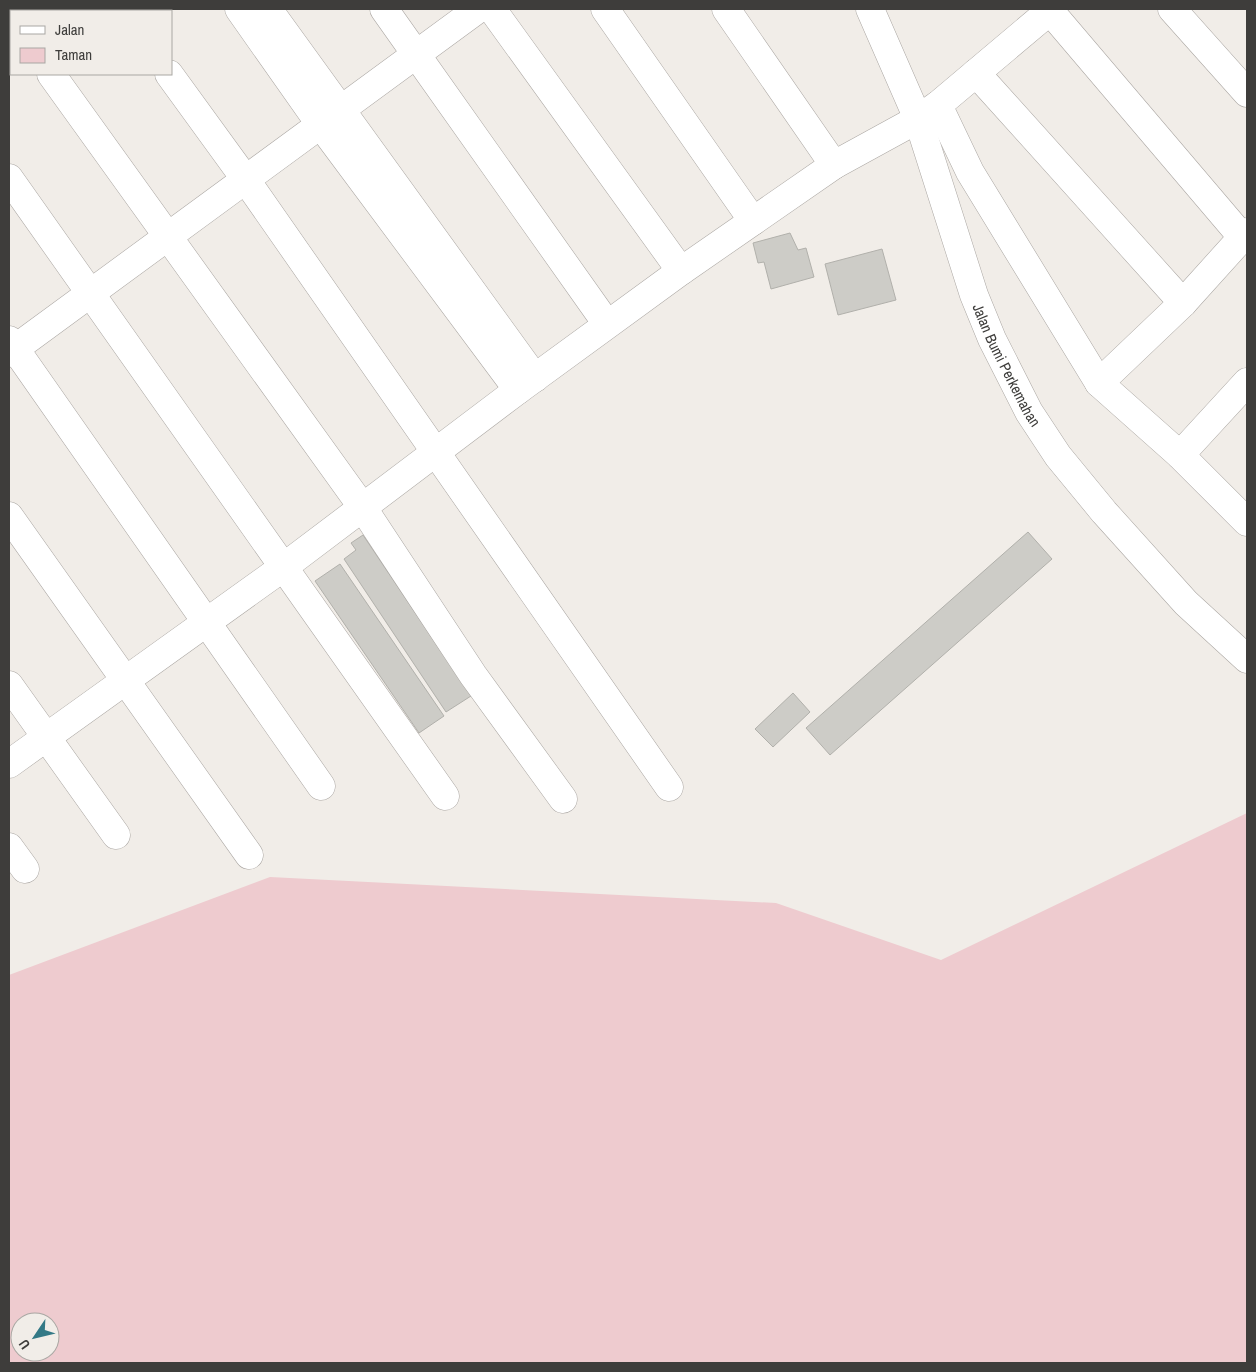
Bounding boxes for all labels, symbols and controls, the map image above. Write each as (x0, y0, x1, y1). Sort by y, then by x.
legend (10, 10, 172, 75)
text: Jalan (55, 19, 84, 40)
text: Taman (55, 44, 92, 65)
street label: Jalan Bumi Perkemahan (968, 300, 1046, 431)
north arrow (10, 1312, 60, 1362)
text: U (15, 1336, 34, 1353)

